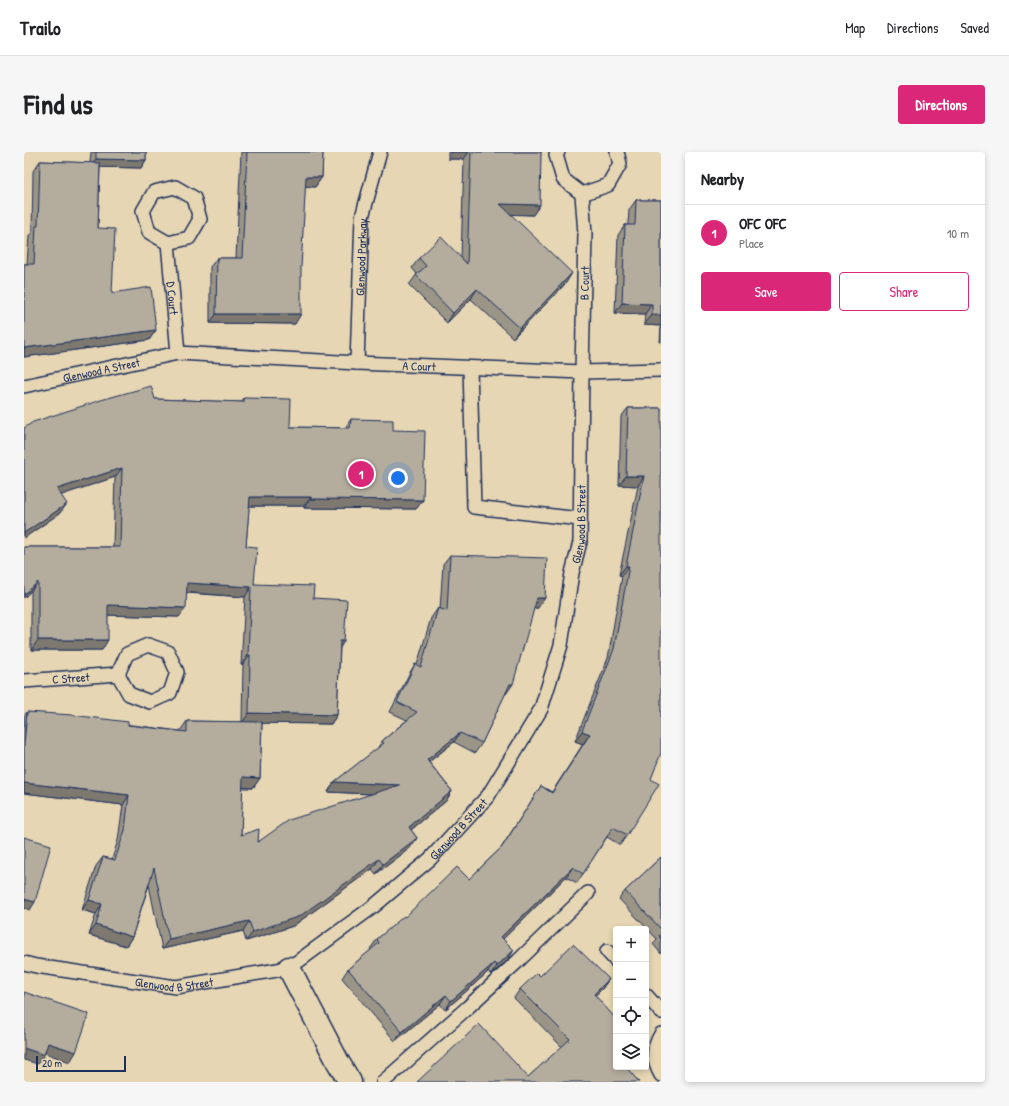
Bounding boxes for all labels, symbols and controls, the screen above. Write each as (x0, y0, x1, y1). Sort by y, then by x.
text: Trailo (20, 15, 61, 41)
text: Map (845, 18, 865, 37)
text: Directions (887, 18, 938, 37)
text: Saved (960, 18, 989, 37)
text: Find us (24, 85, 93, 123)
button: Directions (898, 85, 985, 124)
text: Nearby (701, 167, 744, 190)
text: OFC OFC (739, 213, 787, 234)
street label: Glenwood Parkway (351, 218, 370, 296)
text: 1 (712, 224, 716, 242)
text: 10 m (947, 224, 969, 242)
text: Place (739, 234, 764, 252)
street label: B Court (575, 265, 593, 300)
button: Save (701, 272, 831, 311)
button: Share (839, 272, 969, 311)
street label: D Court (163, 281, 183, 316)
street label: Glenwood A Street (61, 353, 142, 386)
street label: A Court (402, 356, 437, 375)
pin: 1 (348, 459, 374, 489)
your location (388, 468, 408, 488)
street label: Glenwood B Street (566, 484, 589, 565)
street label: C Street (52, 668, 91, 687)
street label: Glenwood B Street (425, 793, 491, 863)
map controls (613, 926, 649, 1070)
button: + (613, 926, 649, 962)
button: − (613, 962, 649, 998)
street label: Glenwood B Street (134, 972, 215, 995)
button: locate (613, 998, 649, 1034)
button: layers (613, 1034, 649, 1070)
scale bar (36, 1054, 126, 1073)
text: 20 m (42, 1056, 62, 1070)

